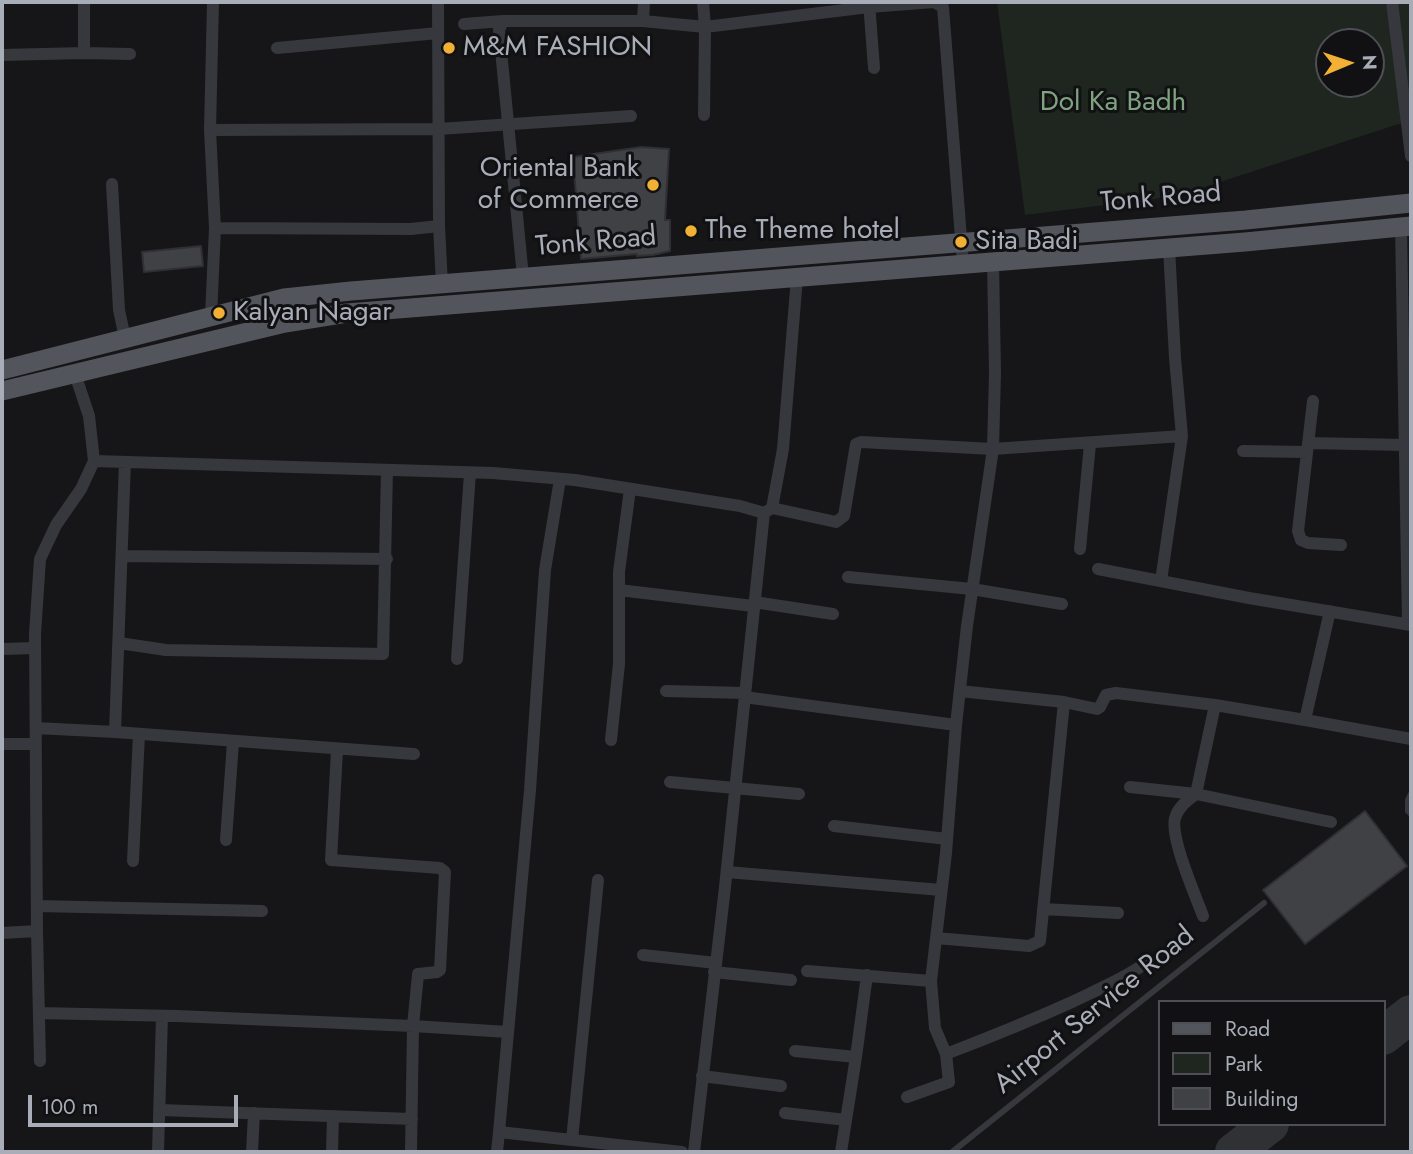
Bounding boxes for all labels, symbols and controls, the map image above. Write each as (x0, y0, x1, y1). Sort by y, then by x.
north arrow (1315, 28, 1385, 98)
place label: M&M FASHION (463, 31, 652, 65)
marker: M&M FASHION (441, 40, 457, 56)
text: N (1356, 54, 1383, 70)
park label: Dol Ka Badh (1040, 86, 1186, 120)
place label: Oriental Bank of Commerce (478, 152, 639, 218)
marker: Oriental Bank of Commerce (645, 177, 661, 193)
street label: Tonk Road (1099, 177, 1223, 221)
place label: The Theme hotel (705, 214, 900, 248)
street label: Tonk Road (534, 221, 658, 265)
marker: The Theme hotel (683, 223, 699, 239)
place label: Sita Badi (975, 225, 1079, 259)
marker: Sita Badi (953, 234, 969, 250)
place label: Kalyan Nagar (233, 296, 392, 330)
marker: Kalyan Nagar (211, 305, 227, 321)
street label: Airport Service Road (988, 920, 1202, 1102)
legend (1158, 1000, 1385, 1126)
text: Road (1225, 1014, 1270, 1044)
text: Park (1225, 1049, 1262, 1079)
scale bar (32, 1080, 242, 1124)
text: Building (1225, 1084, 1298, 1114)
text: 100 m (41, 1092, 98, 1122)

